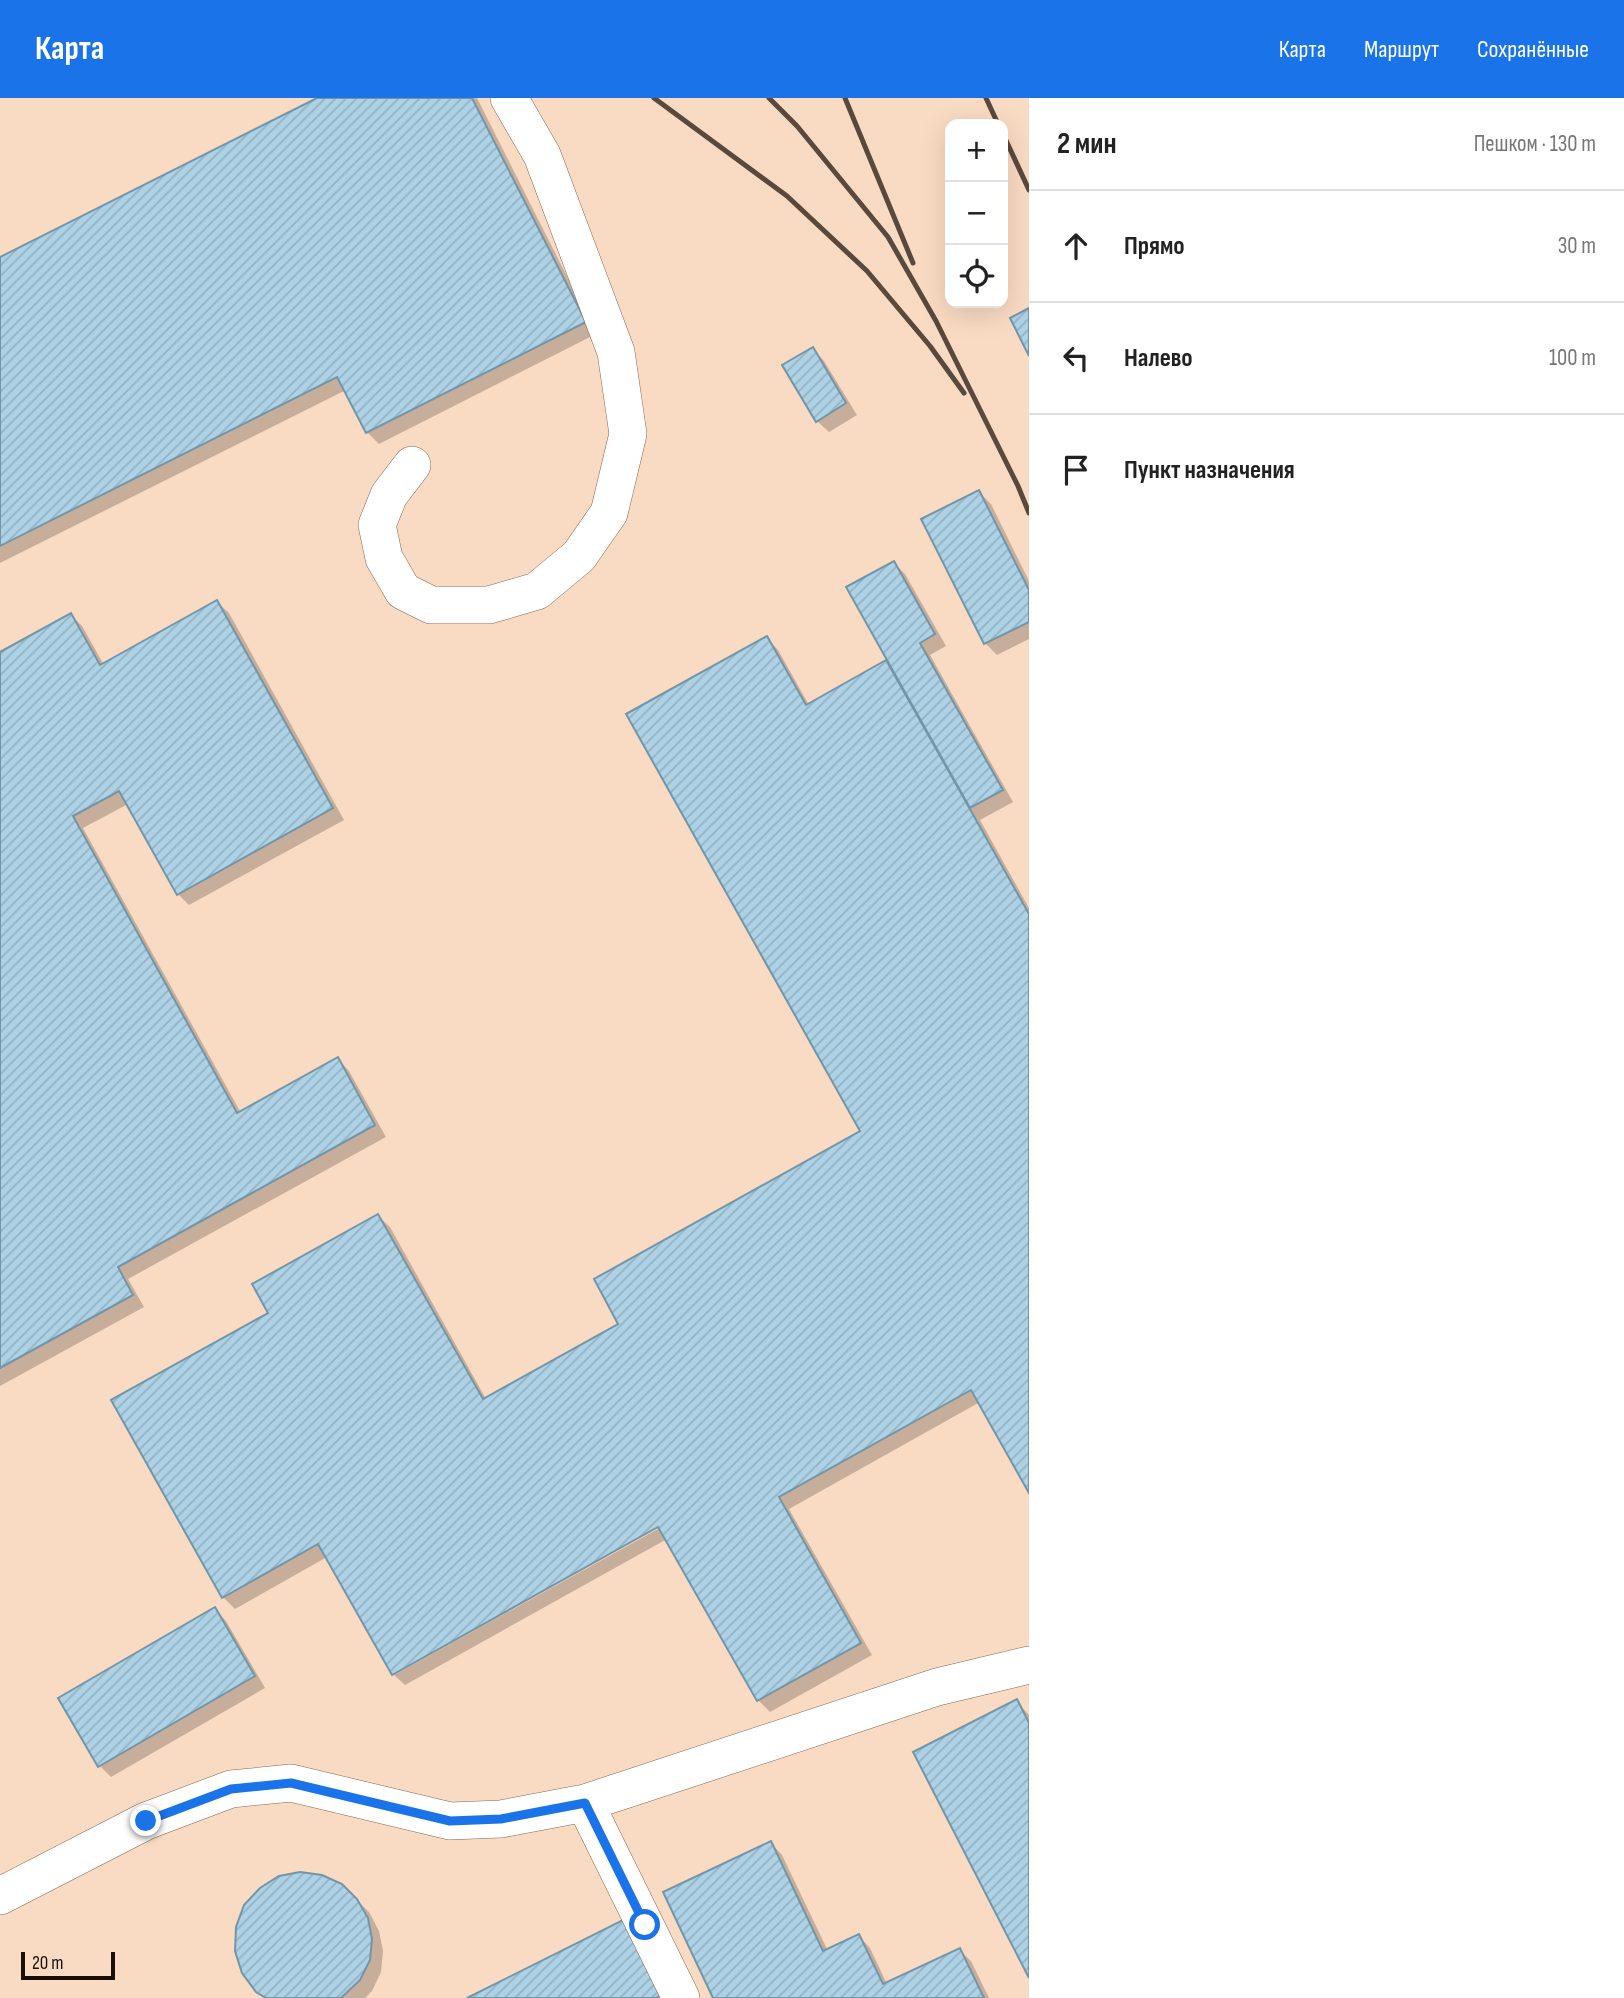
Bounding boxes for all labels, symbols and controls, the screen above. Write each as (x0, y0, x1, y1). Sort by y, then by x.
text: Карта (35, 29, 104, 69)
text: Карта (1279, 35, 1326, 64)
text: Маршрут (1364, 35, 1439, 64)
text: Сохранённые (1477, 35, 1589, 64)
map controls (945, 119, 1008, 308)
button: + (945, 119, 1008, 182)
text: 2 мин (1057, 126, 1117, 162)
text: Пешком · 130 m (1474, 130, 1596, 158)
button: − (945, 182, 1008, 245)
icon: ahead (1057, 227, 1095, 265)
text: Прямо (1124, 231, 1185, 262)
text: 30 m (1558, 232, 1596, 260)
button: locate (945, 245, 1008, 308)
icon: left (1057, 339, 1095, 377)
text: Налево (1124, 343, 1193, 374)
text: 100 m (1549, 344, 1596, 372)
icon: arrive (1057, 451, 1095, 489)
text: Пункт назначения (1124, 455, 1295, 486)
route end (130, 1805, 161, 1836)
route start (629, 1909, 660, 1940)
scale bar (21, 1949, 116, 1981)
text: 20 m (32, 1952, 64, 1975)

